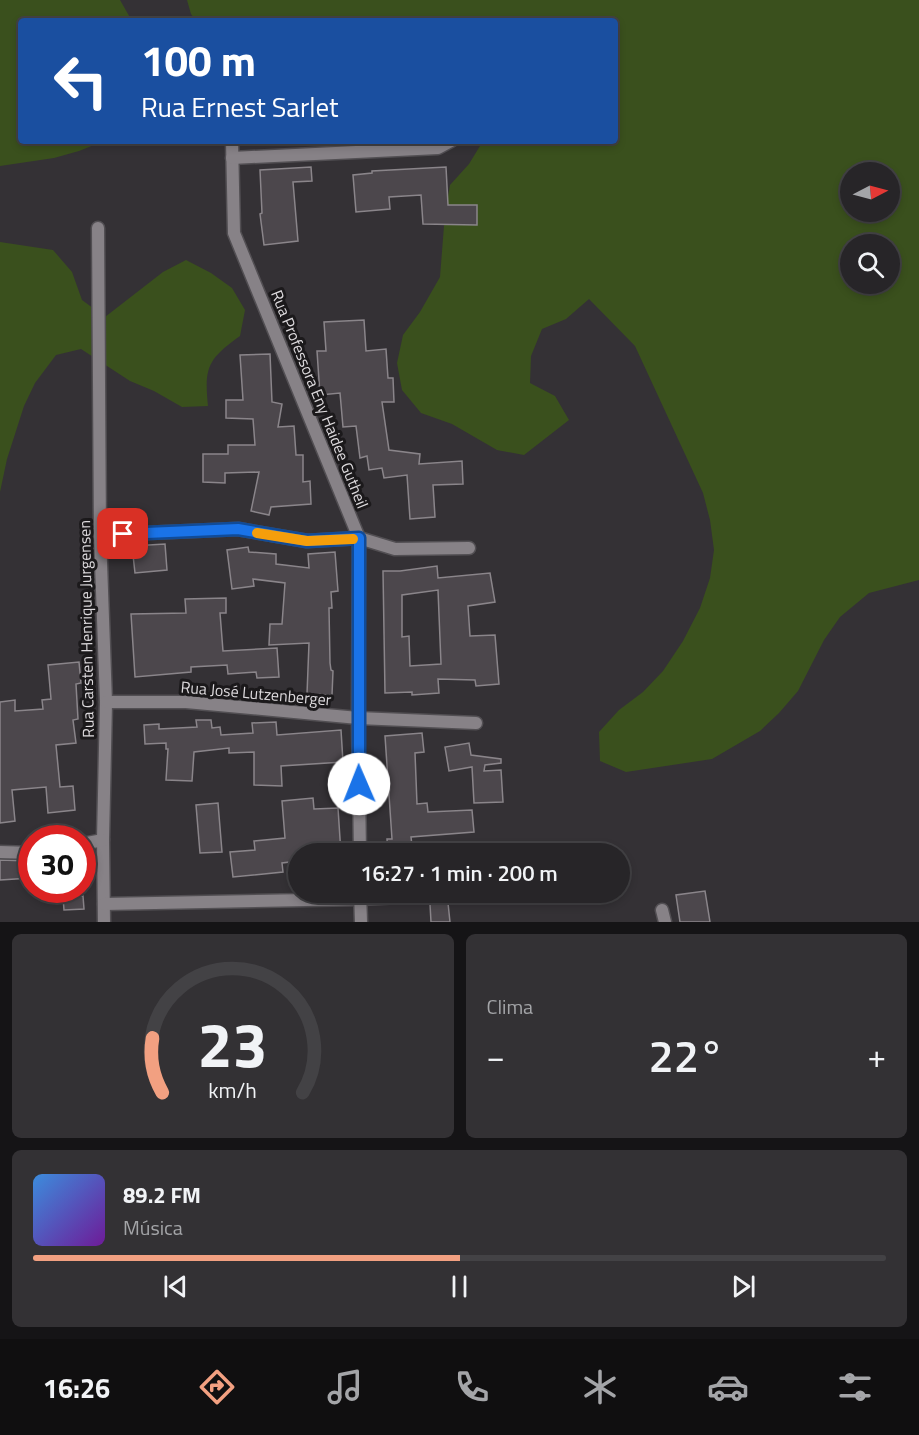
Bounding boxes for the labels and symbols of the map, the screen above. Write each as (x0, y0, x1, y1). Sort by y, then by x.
north arrow (840, 162, 900, 222)
street label: Rua Professora Eny Haidee Gutheil (265, 286, 375, 512)
pin (97, 508, 148, 559)
street label: Rua Carsten Henrique Jurgensen (72, 520, 100, 738)
street label: Rua José Lutzenberger (180, 674, 333, 712)
position arrow (327, 752, 391, 816)
speed limit sign: 30 (18, 825, 96, 903)

